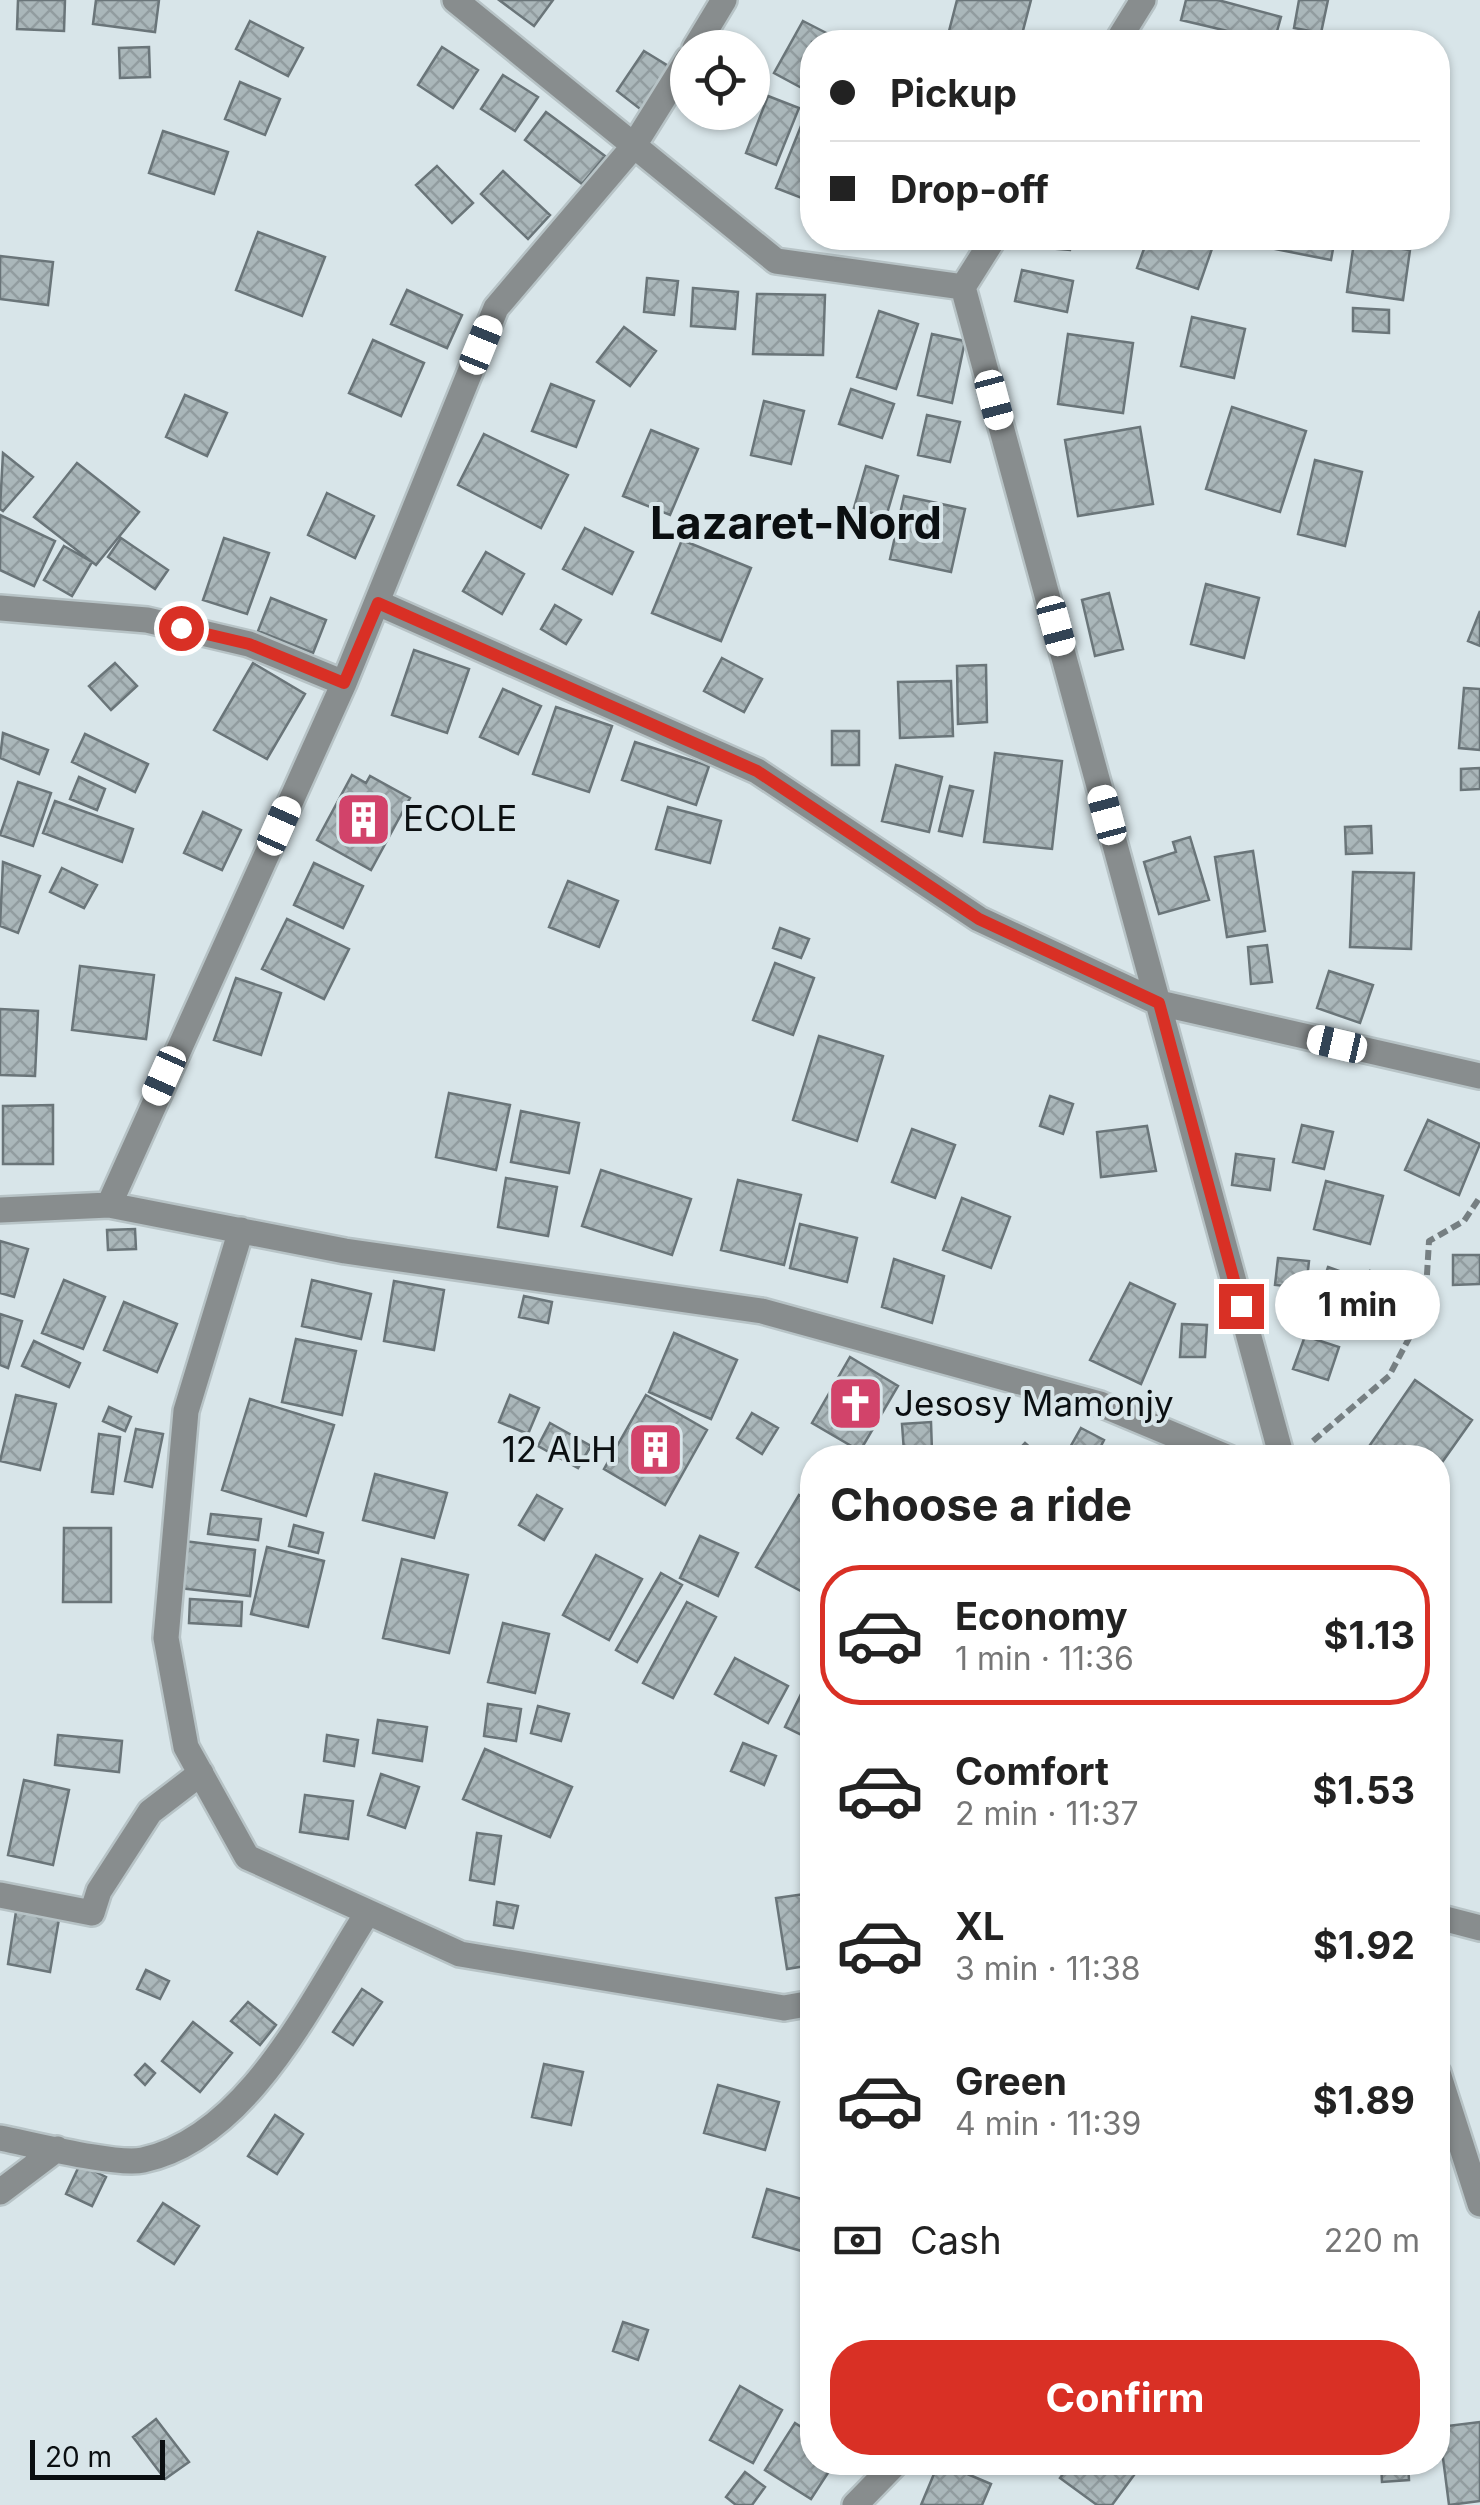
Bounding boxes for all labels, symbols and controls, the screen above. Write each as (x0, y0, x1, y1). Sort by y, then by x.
map controls (670, 30, 770, 130)
button: locate (670, 30, 770, 130)
text: Pickup (890, 70, 1017, 116)
text: Drop-off (890, 166, 1049, 212)
car (456, 312, 506, 378)
car (972, 367, 1016, 433)
district label: Lazaret-Nord (650, 495, 942, 550)
car (1034, 593, 1078, 659)
route start (159, 606, 204, 651)
car (1085, 782, 1129, 848)
building icon: ECOLE (334, 789, 394, 849)
car (253, 792, 305, 860)
place label: ECOLE (403, 797, 517, 839)
car (1304, 1023, 1370, 1065)
car (138, 1042, 190, 1110)
callout: 1 min (1276, 1271, 1441, 1341)
route end (1219, 1284, 1264, 1329)
text: 1 min (1318, 1285, 1397, 1324)
church icon: Jesosy Mamonjy (825, 1374, 885, 1434)
place label: Jesosy Mamonjy (894, 1382, 1174, 1424)
building icon: 12 ALH (626, 1420, 686, 1480)
place label: 12 ALH (502, 1428, 617, 1470)
text: Choose a ride (830, 1477, 1132, 1532)
icon: car (835, 1590, 925, 1680)
text: Economy (955, 1593, 1128, 1639)
text: $1.13 (1324, 1612, 1415, 1658)
text: 1 min · 11:36 (955, 1639, 1134, 1678)
icon: car (835, 1745, 925, 1835)
text: Comfort (955, 1748, 1109, 1794)
text: $1.53 (1312, 1767, 1415, 1813)
text: 2 min · 11:37 (955, 1794, 1139, 1833)
icon: car (835, 1900, 925, 1990)
text: XL (955, 1903, 1005, 1949)
text: $1.92 (1313, 1922, 1415, 1968)
text: 3 min · 11:38 (955, 1949, 1140, 1988)
icon: car (835, 2055, 925, 2145)
text: Green (955, 2058, 1067, 2104)
text: $1.89 (1313, 2077, 1415, 2123)
text: 4 min · 11:39 (955, 2104, 1141, 2143)
icon: cash (830, 2213, 885, 2268)
text: Cash (910, 2217, 1002, 2263)
text: 220 m (1324, 2221, 1420, 2260)
button: Confirm (830, 2340, 1420, 2455)
scale bar (30, 2435, 165, 2480)
text: 20 m (45, 2440, 112, 2474)

